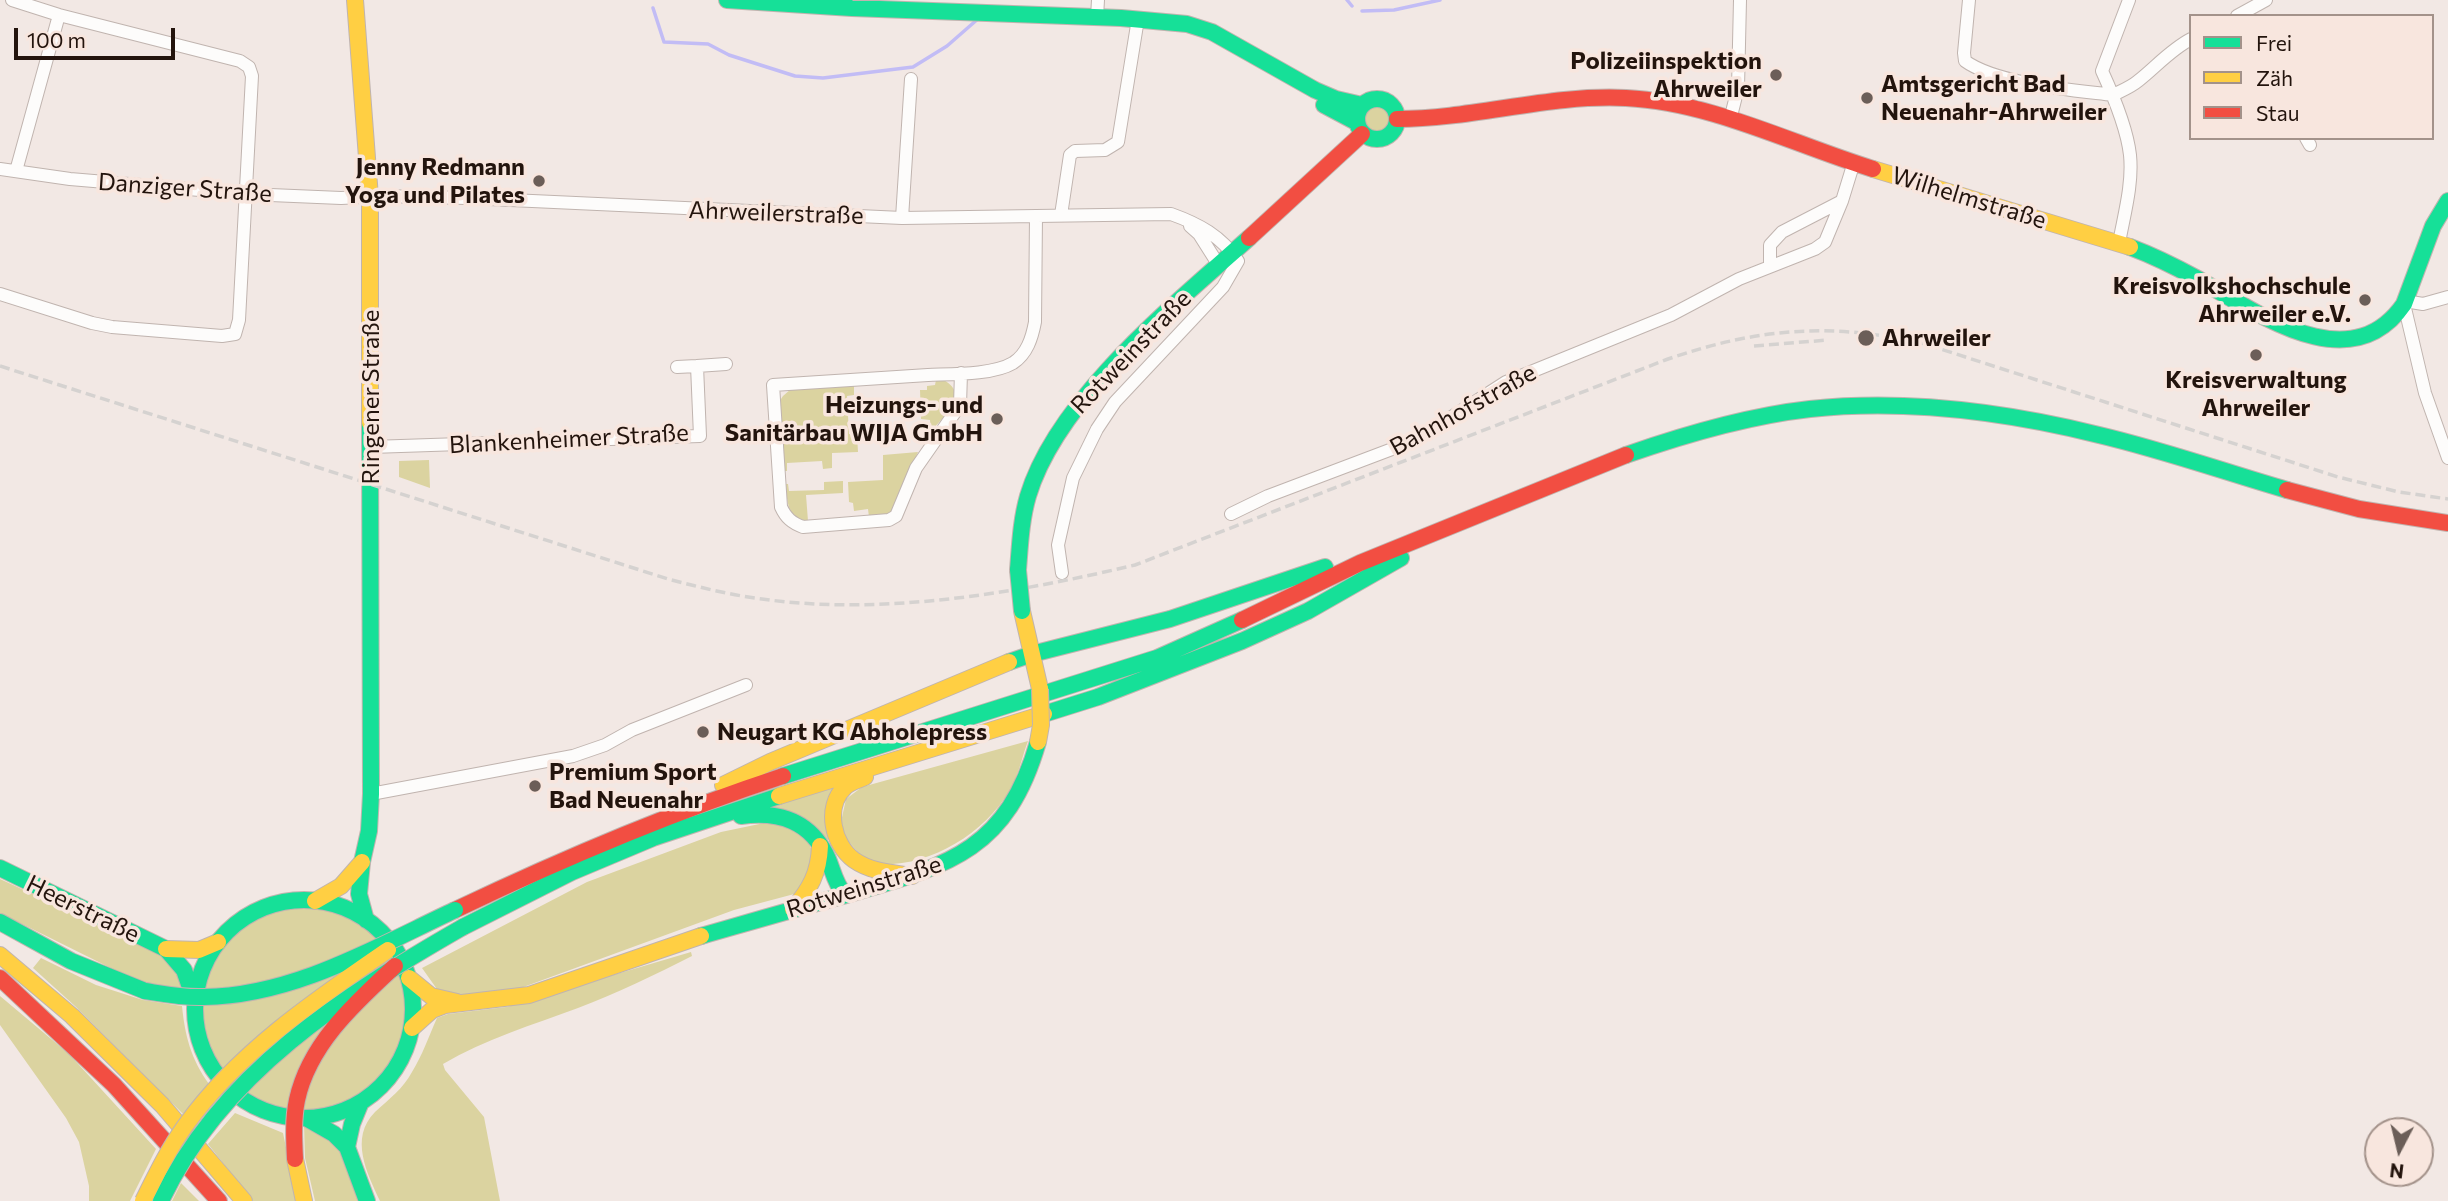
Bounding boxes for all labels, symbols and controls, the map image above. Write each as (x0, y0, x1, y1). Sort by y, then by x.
scale bar (18, 14, 178, 58)
legend (2189, 14, 2434, 140)
text: 100 m (27, 27, 86, 52)
text: Frei (2256, 30, 2292, 55)
place label: Polizeiinspektion Ahrweiler (1570, 47, 1762, 103)
text: Zäh (2256, 65, 2293, 90)
marker: Polizeiinspektion Ahrweiler (1768, 67, 1784, 83)
place label: Amtsgericht Bad Neuenahr-Ahrweiler (1881, 70, 2107, 126)
marker: Amtsgericht Bad Neuenahr-Ahrweiler (1859, 90, 1875, 106)
text: Stau (2256, 100, 2299, 125)
place label: Jenny Redmann Yoga und Pilates (345, 153, 525, 209)
street label: Wilhelmstraße (1888, 161, 2050, 235)
street label: Danziger Straße (97, 168, 273, 208)
marker: Jenny Redmann Yoga und Pilates (531, 173, 547, 189)
street label: Ahrweilerstraße (688, 196, 864, 230)
place label: Kreisvolkshochschule Ahrweiler e.V. (2113, 272, 2351, 328)
street label: Rotweinstraße (1065, 284, 1197, 420)
marker: Kreisvolkshochschule Ahrweiler e.V. (2357, 292, 2373, 308)
street label: Ringener Straße (357, 310, 385, 484)
place label: Ahrweiler (1882, 324, 1991, 352)
marker: Ahrweiler (1856, 328, 1876, 348)
marker: Kreisverwaltung Ahrweiler (2248, 347, 2264, 363)
street label: Bahnhofstraße (1385, 358, 1541, 462)
place label: Kreisverwaltung Ahrweiler (2165, 366, 2347, 422)
place label: Heizungs- und Sanitärbau WIJA GmbH (725, 391, 983, 447)
marker: Heizungs- und Sanitärbau WIJA GmbH (989, 411, 1005, 427)
street label: Blankenheimer Straße (448, 418, 690, 460)
place label: Neugart KG Abholepress (717, 718, 987, 746)
marker: Neugart KG Abholepress (695, 724, 711, 740)
place label: Premium Sport Bad Neuenahr (549, 758, 717, 814)
marker: Premium Sport Bad Neuenahr (527, 778, 543, 794)
street label: Rotweinstraße (783, 850, 945, 924)
street label: Heerstraße (22, 869, 144, 949)
north arrow (2364, 1117, 2434, 1187)
text: N (2388, 1159, 2405, 1184)

